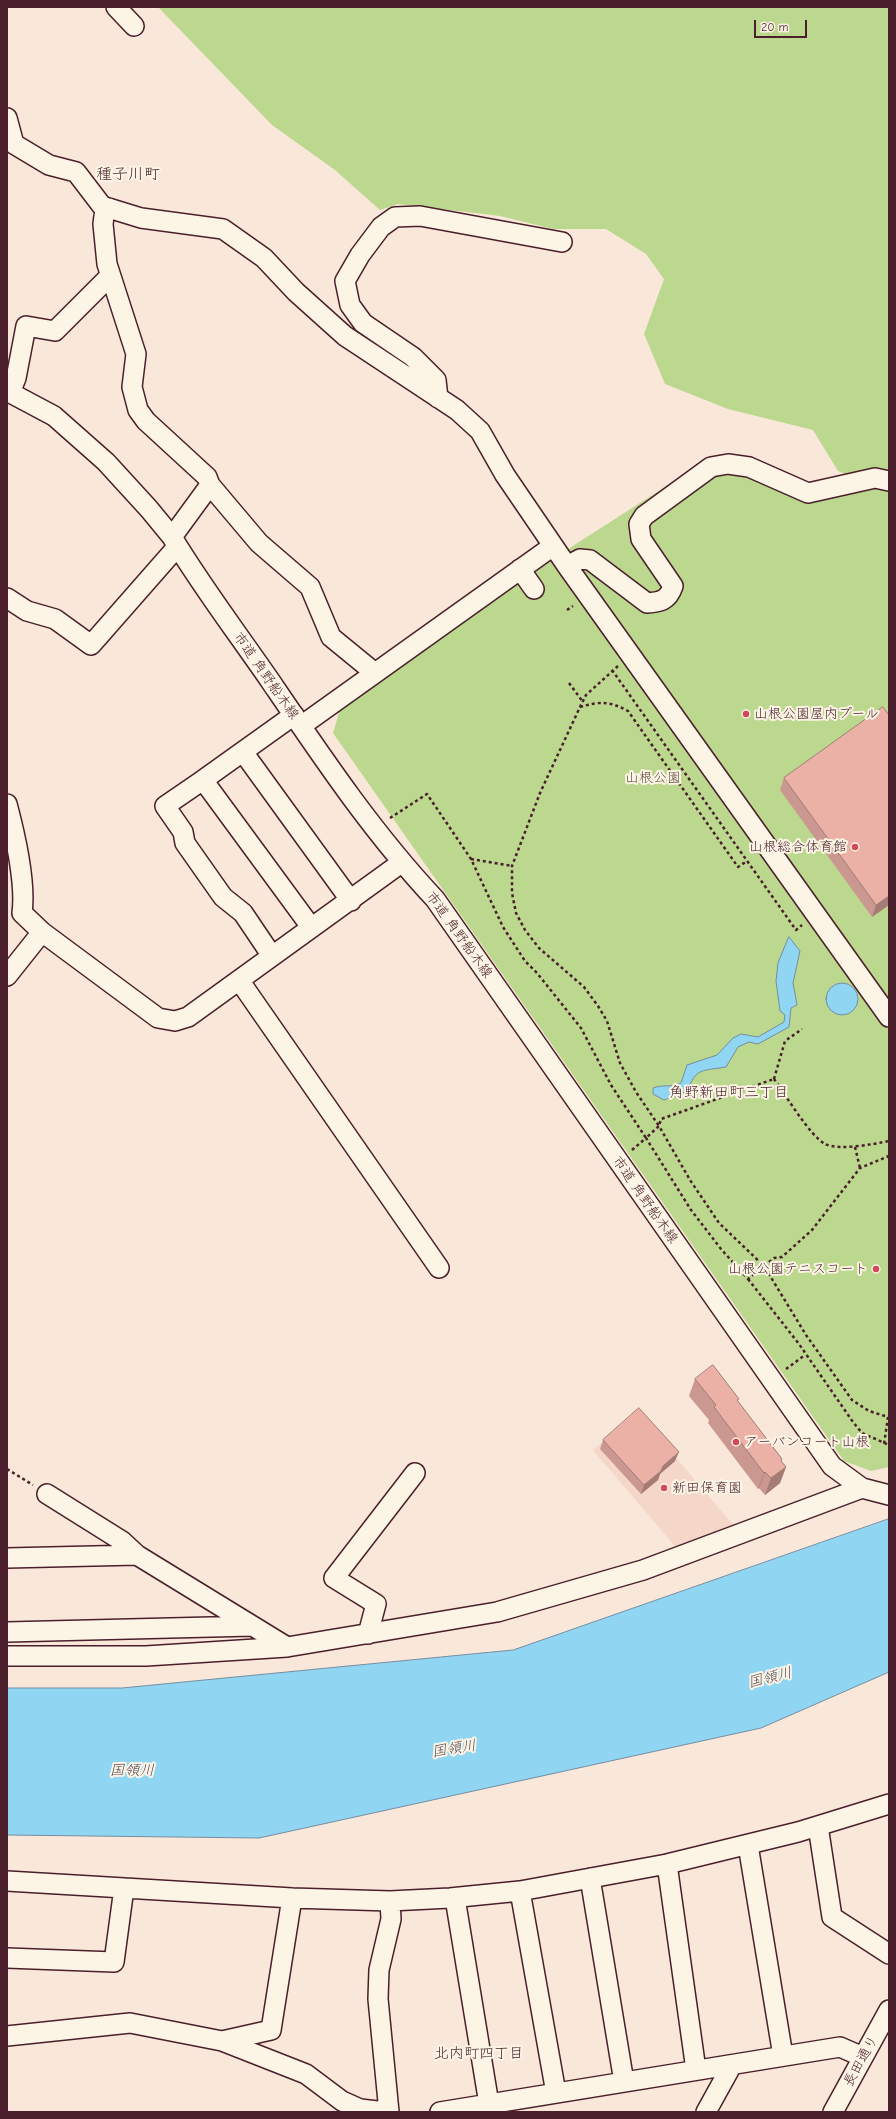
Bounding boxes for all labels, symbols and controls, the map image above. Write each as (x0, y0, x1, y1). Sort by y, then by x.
scale bar (756, 12, 809, 38)
text: 20 m (761, 20, 789, 34)
district label: 種子川町 (96, 164, 160, 184)
street label: 市道 角野船木線 (230, 629, 302, 723)
place label: 山根公園屋内プール (754, 706, 879, 722)
marker: 山根公園屋内プール (741, 709, 751, 719)
park label: 山根公園 (625, 770, 681, 786)
place label: 山根総合体育館 (749, 839, 847, 855)
marker: 山根総合体育館 (850, 842, 860, 852)
street label: 市道 角野船木線 (422, 889, 496, 981)
district label: 角野新田町三丁目 (669, 1084, 789, 1102)
street label: 市道 角野船木線 (609, 1153, 681, 1247)
place label: 山根公園テニスコート (728, 1261, 868, 1277)
marker: 山根公園テニスコート (871, 1264, 881, 1274)
place label: アーバンコート山根 (744, 1434, 869, 1450)
marker: アーバンコート山根 (731, 1437, 741, 1447)
place label: 新田保育園 (672, 1480, 742, 1496)
marker: 新田保育園 (659, 1483, 669, 1493)
water label: 国領川 (746, 1664, 794, 1692)
water label: 国領川 (430, 1737, 478, 1761)
water label: 国領川 (110, 1762, 154, 1780)
street label: 長田通り (840, 2032, 882, 2090)
district label: 北内町四丁目 (434, 2045, 524, 2063)

